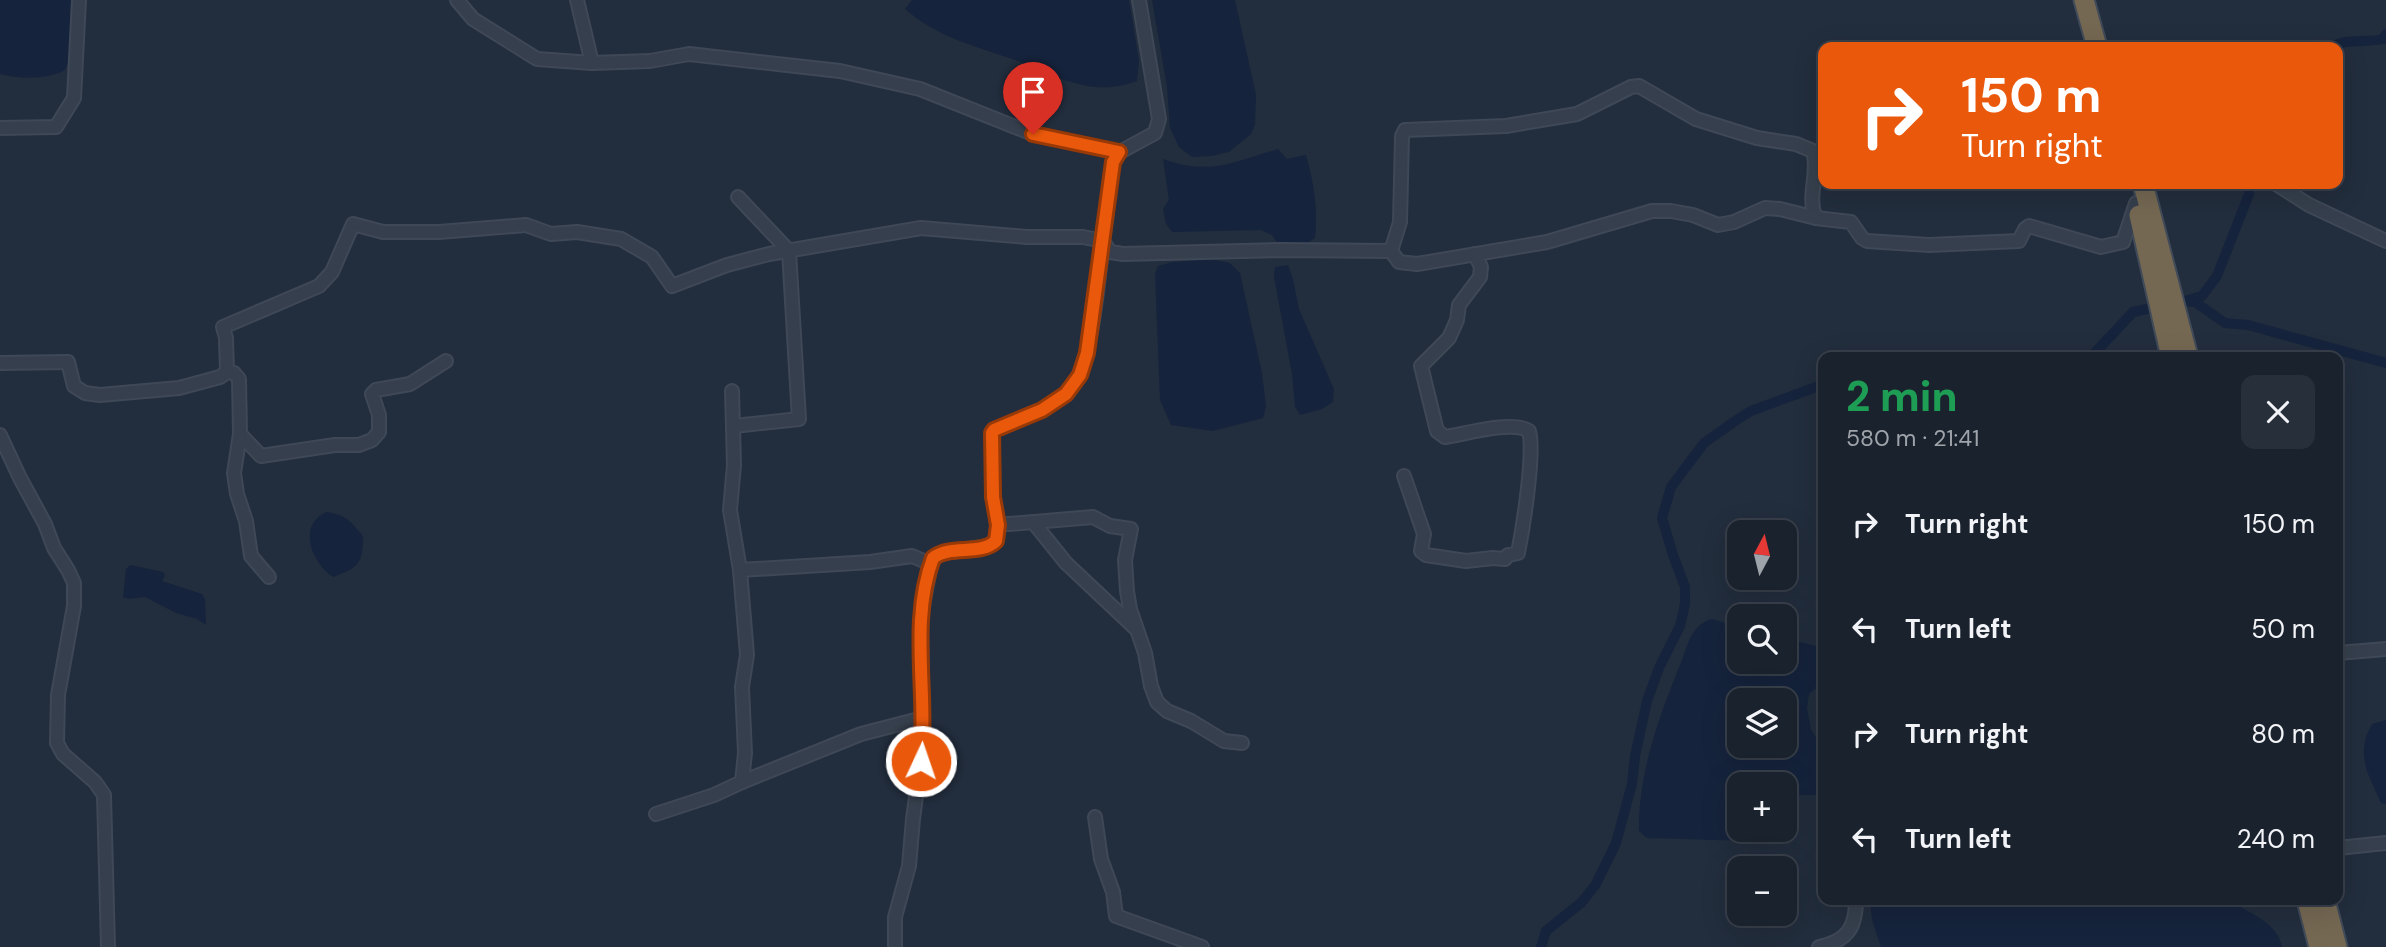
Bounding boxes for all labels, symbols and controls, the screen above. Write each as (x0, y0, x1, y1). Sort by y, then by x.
pin (1003, 62, 1063, 134)
text: 150 m (1961, 63, 2101, 127)
icon: right (1846, 70, 1937, 161)
icon: arrive (1014, 73, 1052, 111)
text: Turn right (1961, 125, 2103, 167)
text: 2 min (1846, 369, 1957, 424)
button: close (2241, 375, 2315, 449)
text: 580 m · 21:41 (1846, 423, 1979, 453)
icon: right (1846, 505, 1884, 543)
text: Turn right (1905, 507, 2029, 541)
text: 150 m (2243, 507, 2315, 541)
north arrow (1727, 520, 1797, 590)
map controls (1727, 520, 1797, 926)
button: search (1727, 604, 1797, 674)
icon: left (1846, 610, 1884, 648)
text: Turn left (1905, 612, 2012, 646)
text: 50 m (2251, 612, 2315, 646)
button: layers (1727, 688, 1797, 758)
icon: right (1846, 715, 1884, 753)
text: Turn right (1905, 717, 2029, 751)
text: 80 m (2251, 717, 2315, 751)
position arrow (884, 724, 958, 798)
button: + (1727, 772, 1797, 842)
icon: left (1846, 820, 1884, 858)
text: Turn left (1905, 822, 2012, 856)
text: 240 m (2237, 822, 2315, 856)
button: − (1727, 856, 1797, 926)

